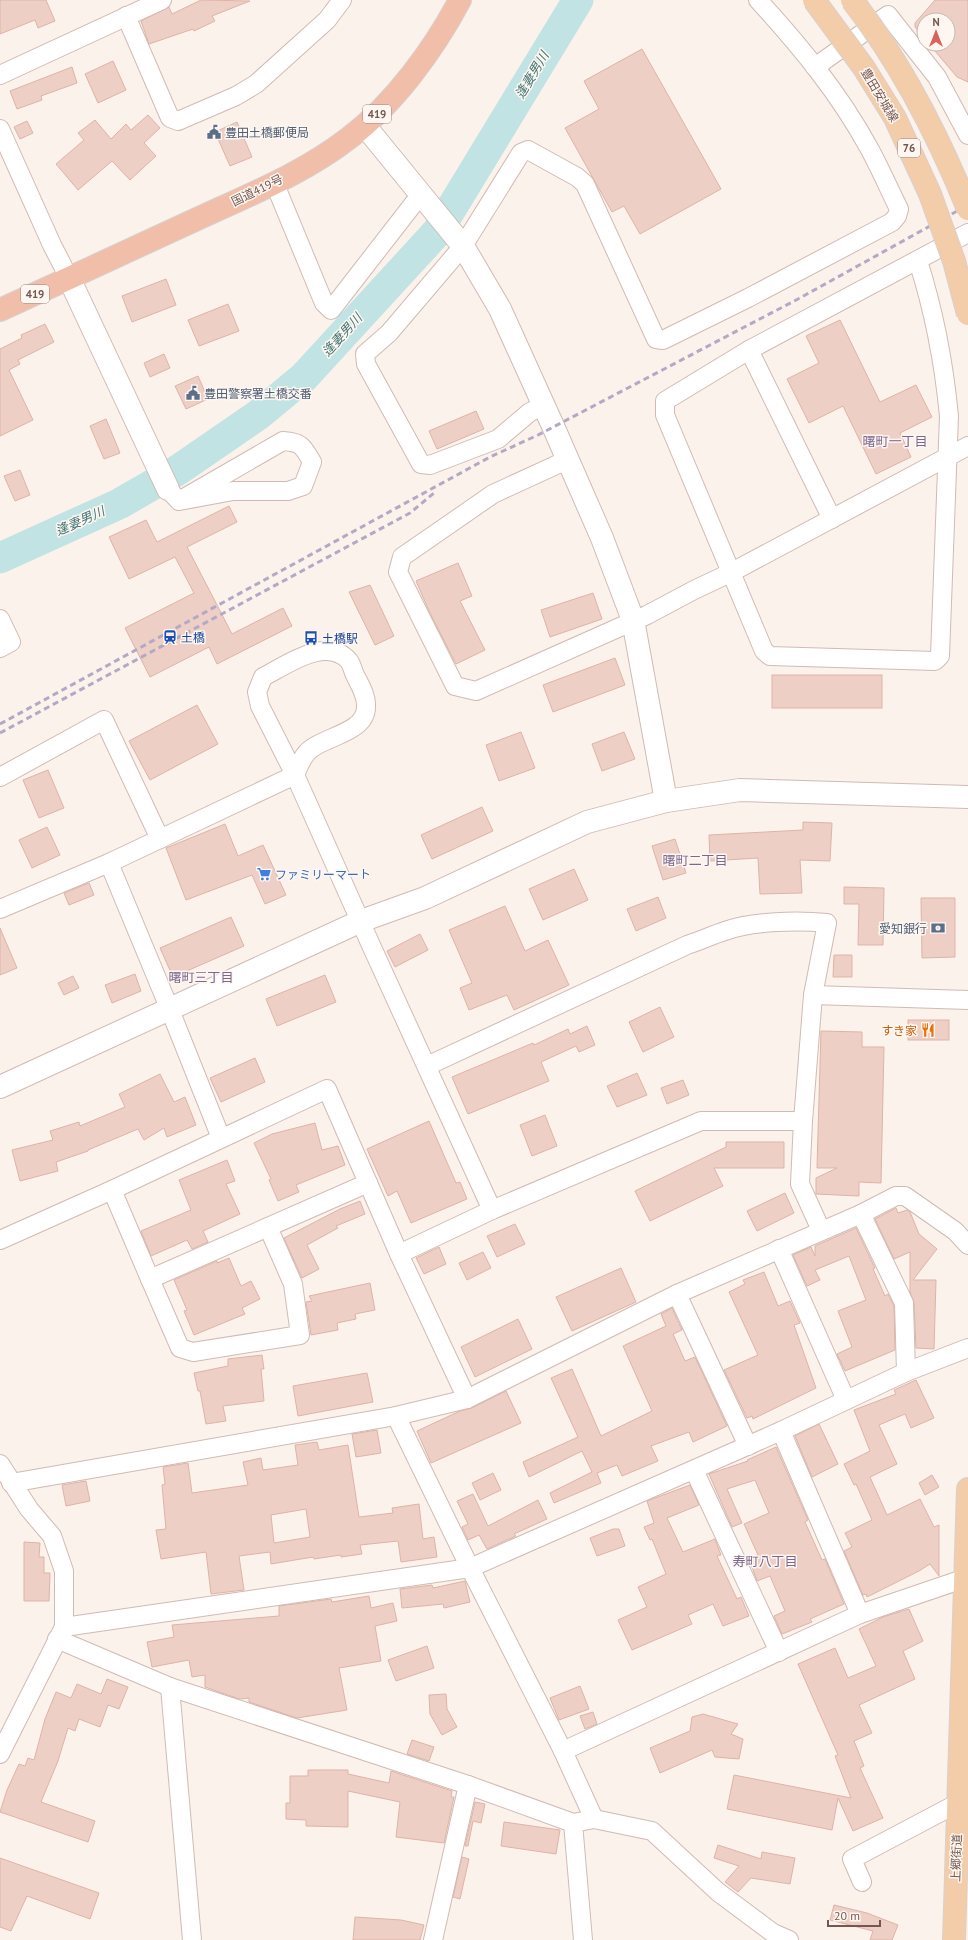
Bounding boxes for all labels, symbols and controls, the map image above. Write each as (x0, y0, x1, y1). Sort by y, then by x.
north arrow (916, 12, 956, 52)
text: N (932, 15, 940, 29)
water label: 逢妻男川 (511, 47, 554, 102)
street label: 豊田安城線 (858, 65, 902, 125)
road number: 419 (363, 105, 391, 123)
public building icon: 豊田土橋郵便局 (206, 124, 222, 140)
place label: 豊田土橋郵便局 (225, 125, 309, 140)
road number: 76 (898, 139, 920, 157)
street label: 国道419号 (229, 171, 285, 209)
road number: 419 (21, 285, 49, 303)
water label: 逢妻男川 (318, 309, 367, 360)
public building icon: 豊田警察署土橋交番 (185, 385, 201, 401)
place label: 豊田警察署土橋交番 (204, 386, 312, 401)
district label: 曙町一丁目 (862, 433, 928, 450)
water label: 逢妻男川 (53, 502, 109, 539)
station icon: 土橋 (162, 629, 178, 645)
place label: 土橋 (181, 630, 205, 645)
bus stop icon: 土橋駅 (303, 630, 319, 646)
place label: 土橋駅 (322, 631, 358, 646)
district label: 曙町二丁目 (662, 852, 728, 869)
supermarket icon: ファミリーマート (256, 866, 272, 882)
place label: ファミリーマート (275, 867, 371, 882)
bank icon: 愛知銀行 (930, 920, 946, 936)
place label: 愛知銀行 (879, 921, 927, 936)
district label: 曙町三丁目 (168, 969, 234, 986)
restaurant icon: すき家 (920, 1022, 936, 1038)
place label: すき家 (881, 1023, 917, 1038)
district label: 寿町八丁目 (732, 1553, 798, 1570)
street label: 上郷街道 (948, 1834, 964, 1882)
scale bar (828, 1902, 880, 1928)
text: 20 m (834, 1908, 860, 1923)

